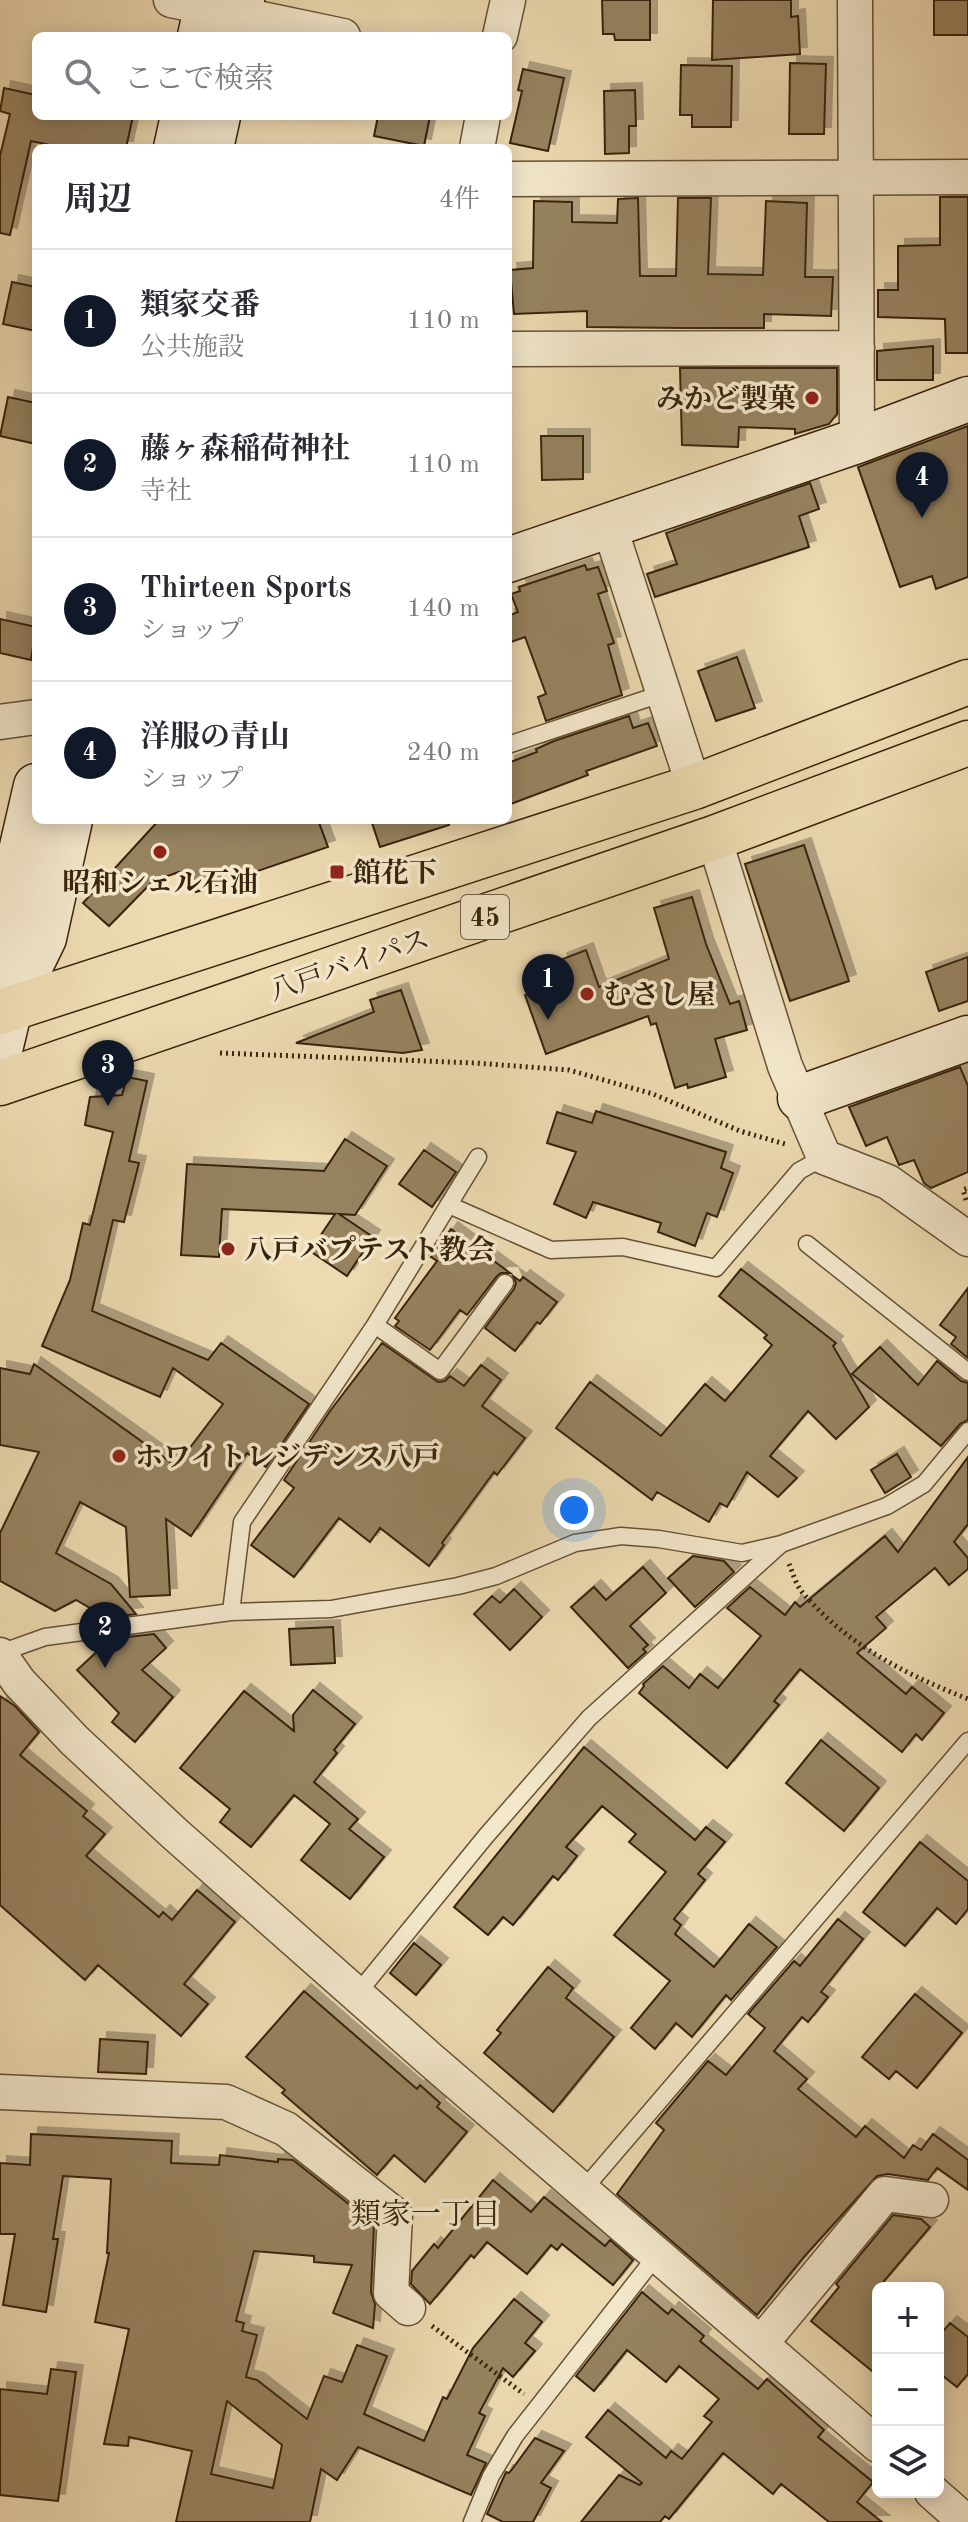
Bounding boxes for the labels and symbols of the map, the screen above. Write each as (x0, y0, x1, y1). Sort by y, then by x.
place label: みかど製菓 (656, 384, 796, 415)
marker: みかど製菓 (803, 389, 821, 407)
pin: 4 (896, 452, 948, 518)
marker: 昭和シェル石油 (151, 843, 169, 861)
place label: 館花下 (353, 858, 437, 889)
marker: 館花下 (328, 863, 346, 881)
place label: 昭和シェル石油 (62, 867, 258, 899)
road number: 45 (461, 895, 509, 939)
street label: 八戸バイパス (266, 924, 434, 1007)
pin: 1 (522, 954, 574, 1020)
place label: むさし屋 (603, 980, 715, 1011)
marker: むさし屋 (578, 985, 596, 1003)
pin: 3 (82, 1040, 134, 1106)
place label: 八戸バプテスト教会 (244, 1234, 495, 1266)
marker: 八戸バプテスト教会 (219, 1240, 237, 1258)
place label: ホワイトレジデンス八戸 (135, 1442, 440, 1473)
marker: ホワイトレジデンス八戸 (110, 1447, 128, 1465)
your location (554, 1490, 594, 1530)
pin: 2 (79, 1602, 131, 1668)
district label: 類家一丁目 (351, 2198, 501, 2231)

